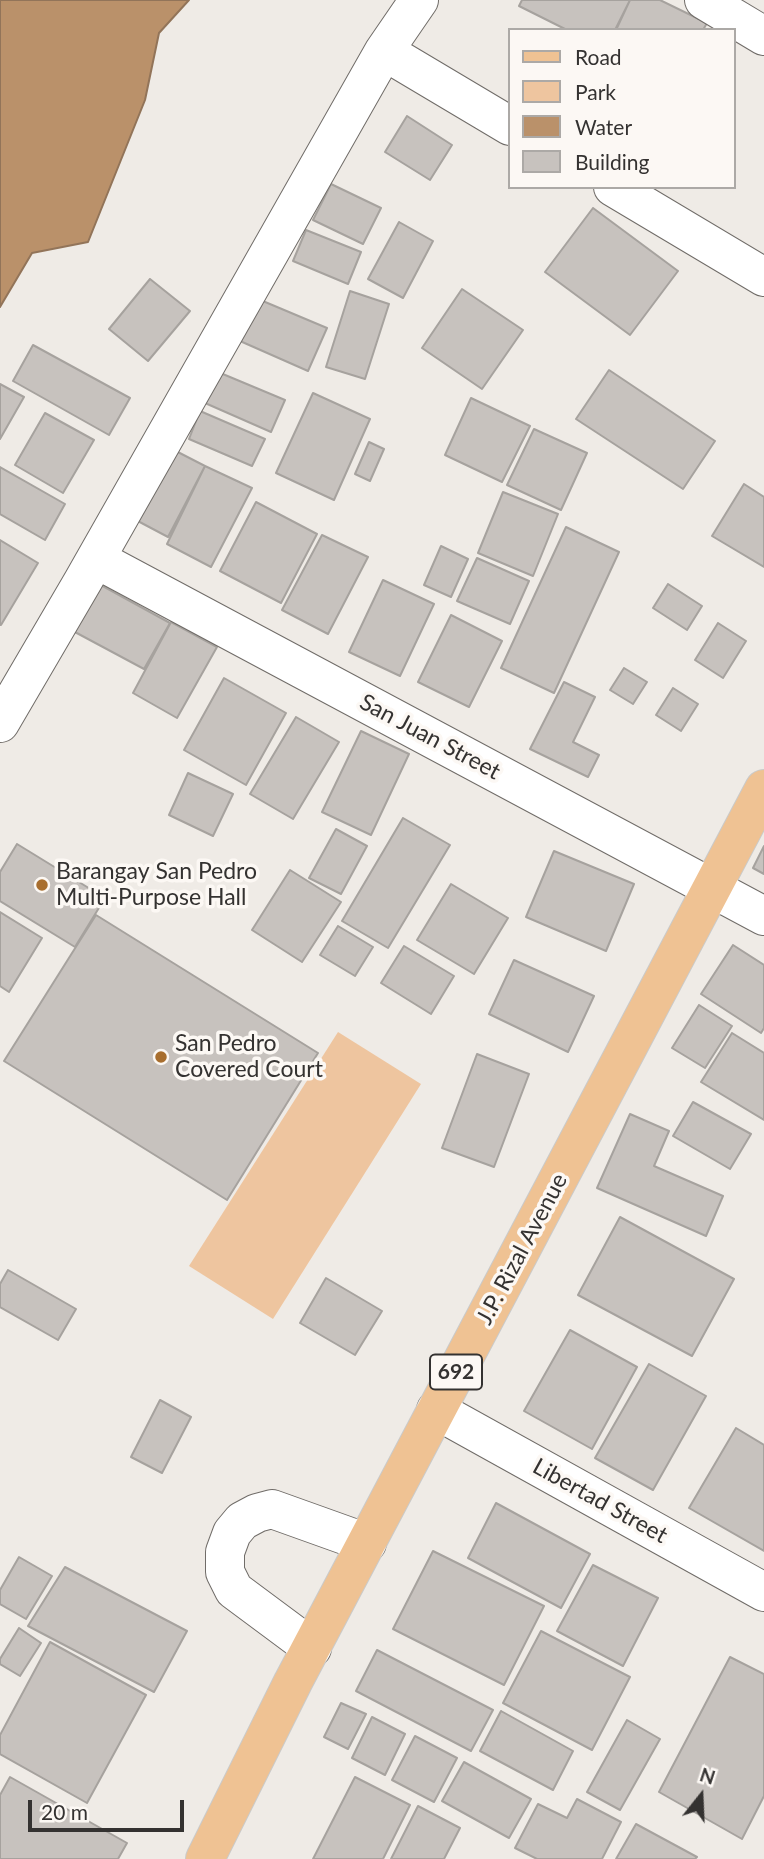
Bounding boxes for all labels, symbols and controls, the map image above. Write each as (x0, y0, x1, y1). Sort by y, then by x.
legend (508, 28, 736, 189)
text: Road (575, 44, 622, 69)
text: Park (575, 79, 616, 104)
text: Water (575, 114, 632, 139)
text: Building (575, 149, 650, 174)
street label: San Juan Street (355, 688, 505, 786)
place label: Barangay San Pedro Multi-Purpose Hall (56, 858, 257, 912)
marker: Barangay San Pedro Multi-Purpose Hall (34, 877, 50, 893)
place label: San Pedro Covered Court (175, 1030, 323, 1084)
marker: San Pedro Covered Court (153, 1049, 169, 1065)
street label: J.P. Rizal Avenue (471, 1169, 573, 1329)
road number: 692 (430, 1354, 482, 1390)
street label: Libertad Street (528, 1453, 672, 1549)
north arrow (666, 1761, 736, 1831)
text: N (697, 1762, 718, 1789)
scale bar (32, 1786, 187, 1830)
text: 20 m (41, 1799, 88, 1824)

